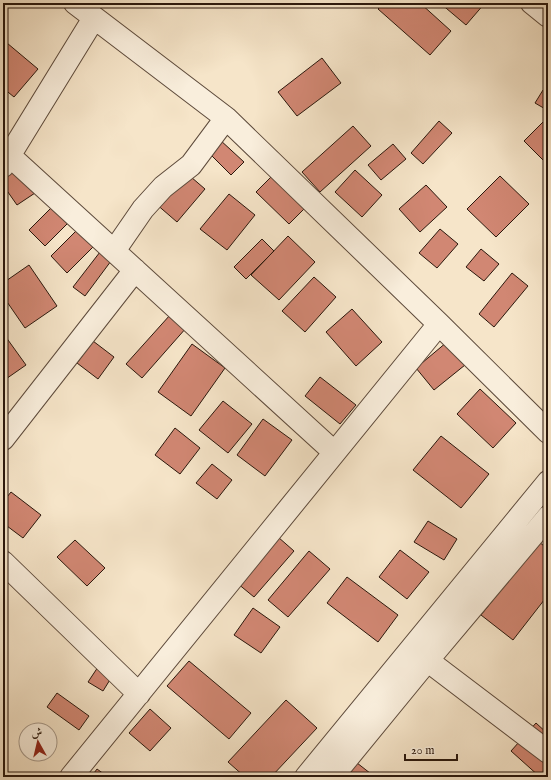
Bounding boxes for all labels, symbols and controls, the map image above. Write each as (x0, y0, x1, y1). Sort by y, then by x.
north arrow (18, 722, 58, 762)
text: ش (30, 725, 43, 741)
scale bar (405, 736, 457, 762)
text: 20 m (411, 743, 434, 758)

